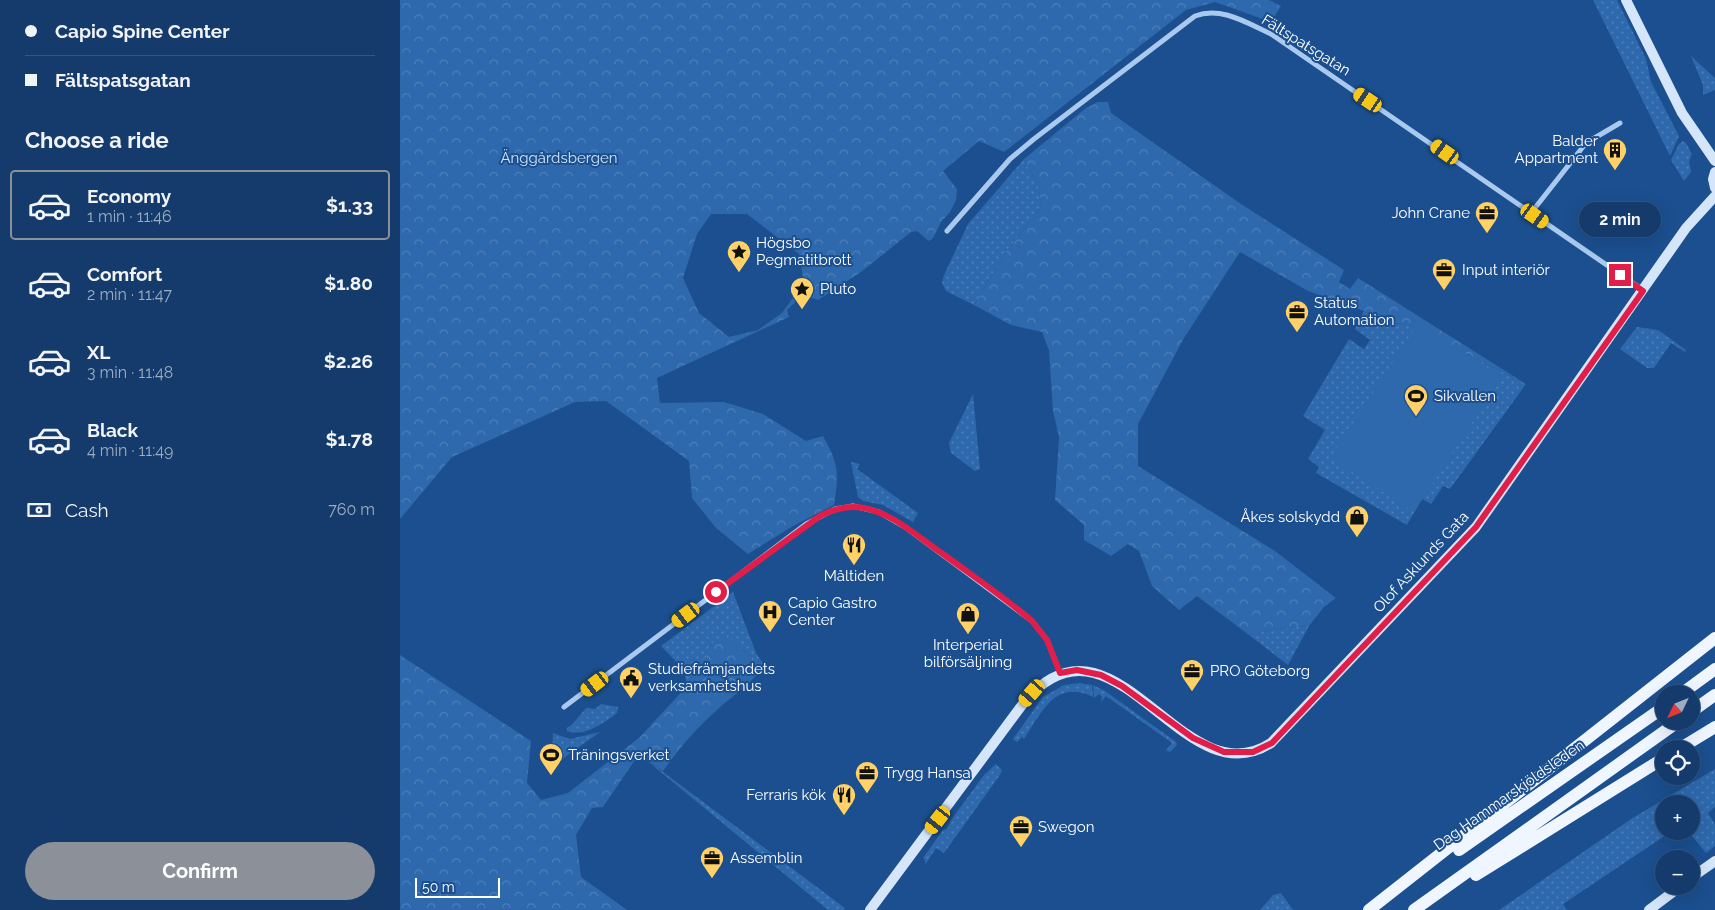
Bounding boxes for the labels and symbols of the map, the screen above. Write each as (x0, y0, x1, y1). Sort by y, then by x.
street label: Fältspatsgatan (1258, 11, 1354, 79)
car (1351, 85, 1384, 115)
place label: Balder Appartment (1515, 132, 1599, 167)
car (1428, 137, 1461, 167)
building icon: Balder Appartment (1602, 137, 1628, 171)
park label: Änggårdsbergen (500, 148, 618, 167)
office icon: John Crane (1474, 200, 1500, 234)
car (1518, 201, 1551, 231)
callout: 2 min (1579, 202, 1661, 238)
place label: John Crane (1391, 204, 1470, 222)
place label: Högsbo Pegmatitbrott (756, 234, 852, 269)
place icon: Högsbo Pegmatitbrott (726, 239, 752, 273)
office icon: Input interiör (1431, 257, 1457, 291)
place label: Input interiör (1462, 261, 1551, 279)
route end (1609, 264, 1631, 286)
place icon: Pluto (789, 276, 815, 310)
place label: Pluto (820, 280, 856, 298)
place label: Status Automation (1314, 294, 1395, 329)
office icon: Status Automation (1284, 299, 1310, 333)
sports icon: Sikvallen (1403, 383, 1429, 417)
place label: Sikvallen (1434, 387, 1496, 405)
shop icon: Åkes solskydd (1344, 504, 1370, 538)
place label: Åkes solskydd (1240, 508, 1340, 526)
street label: Olof Asklunds Gata (1370, 508, 1472, 616)
restaurant icon: Måltiden (841, 532, 867, 566)
place label: Måltiden (824, 567, 884, 585)
route start (705, 581, 727, 603)
place label: Capio Gastro Center (788, 594, 877, 629)
hospital icon: Capio Gastro Center (757, 599, 783, 633)
car (669, 600, 702, 630)
shop icon: Interperial bilförsäljning (955, 601, 981, 635)
place label: Interperial bilförsäljning (924, 636, 1012, 671)
office icon: PRO Göteborg (1179, 658, 1205, 692)
place label: Studiefrämjandets verksamhetshus (648, 660, 775, 695)
place label: PRO Göteborg (1210, 662, 1310, 680)
public building icon: Studiefrämjandets verksamhetshus (618, 665, 644, 699)
car (578, 669, 611, 699)
car (1016, 677, 1047, 709)
north arrow (1655, 685, 1700, 730)
street label: Dag Hammarskjöldsleden (1430, 736, 1588, 854)
sports icon: Träningsverket (538, 742, 564, 776)
place label: Träningsverket (568, 746, 669, 764)
office icon: Trygg Hansa (854, 760, 880, 794)
place label: Trygg Hansa (884, 764, 971, 782)
restaurant icon: Ferraris kök (831, 782, 857, 816)
place label: Ferraris kök (746, 786, 826, 804)
car (922, 804, 953, 836)
office icon: Swegon (1008, 814, 1034, 848)
place label: Swegon (1038, 818, 1095, 836)
office icon: Assemblin (699, 845, 725, 879)
place label: Assemblin (730, 849, 802, 867)
scale bar (415, 875, 500, 898)

